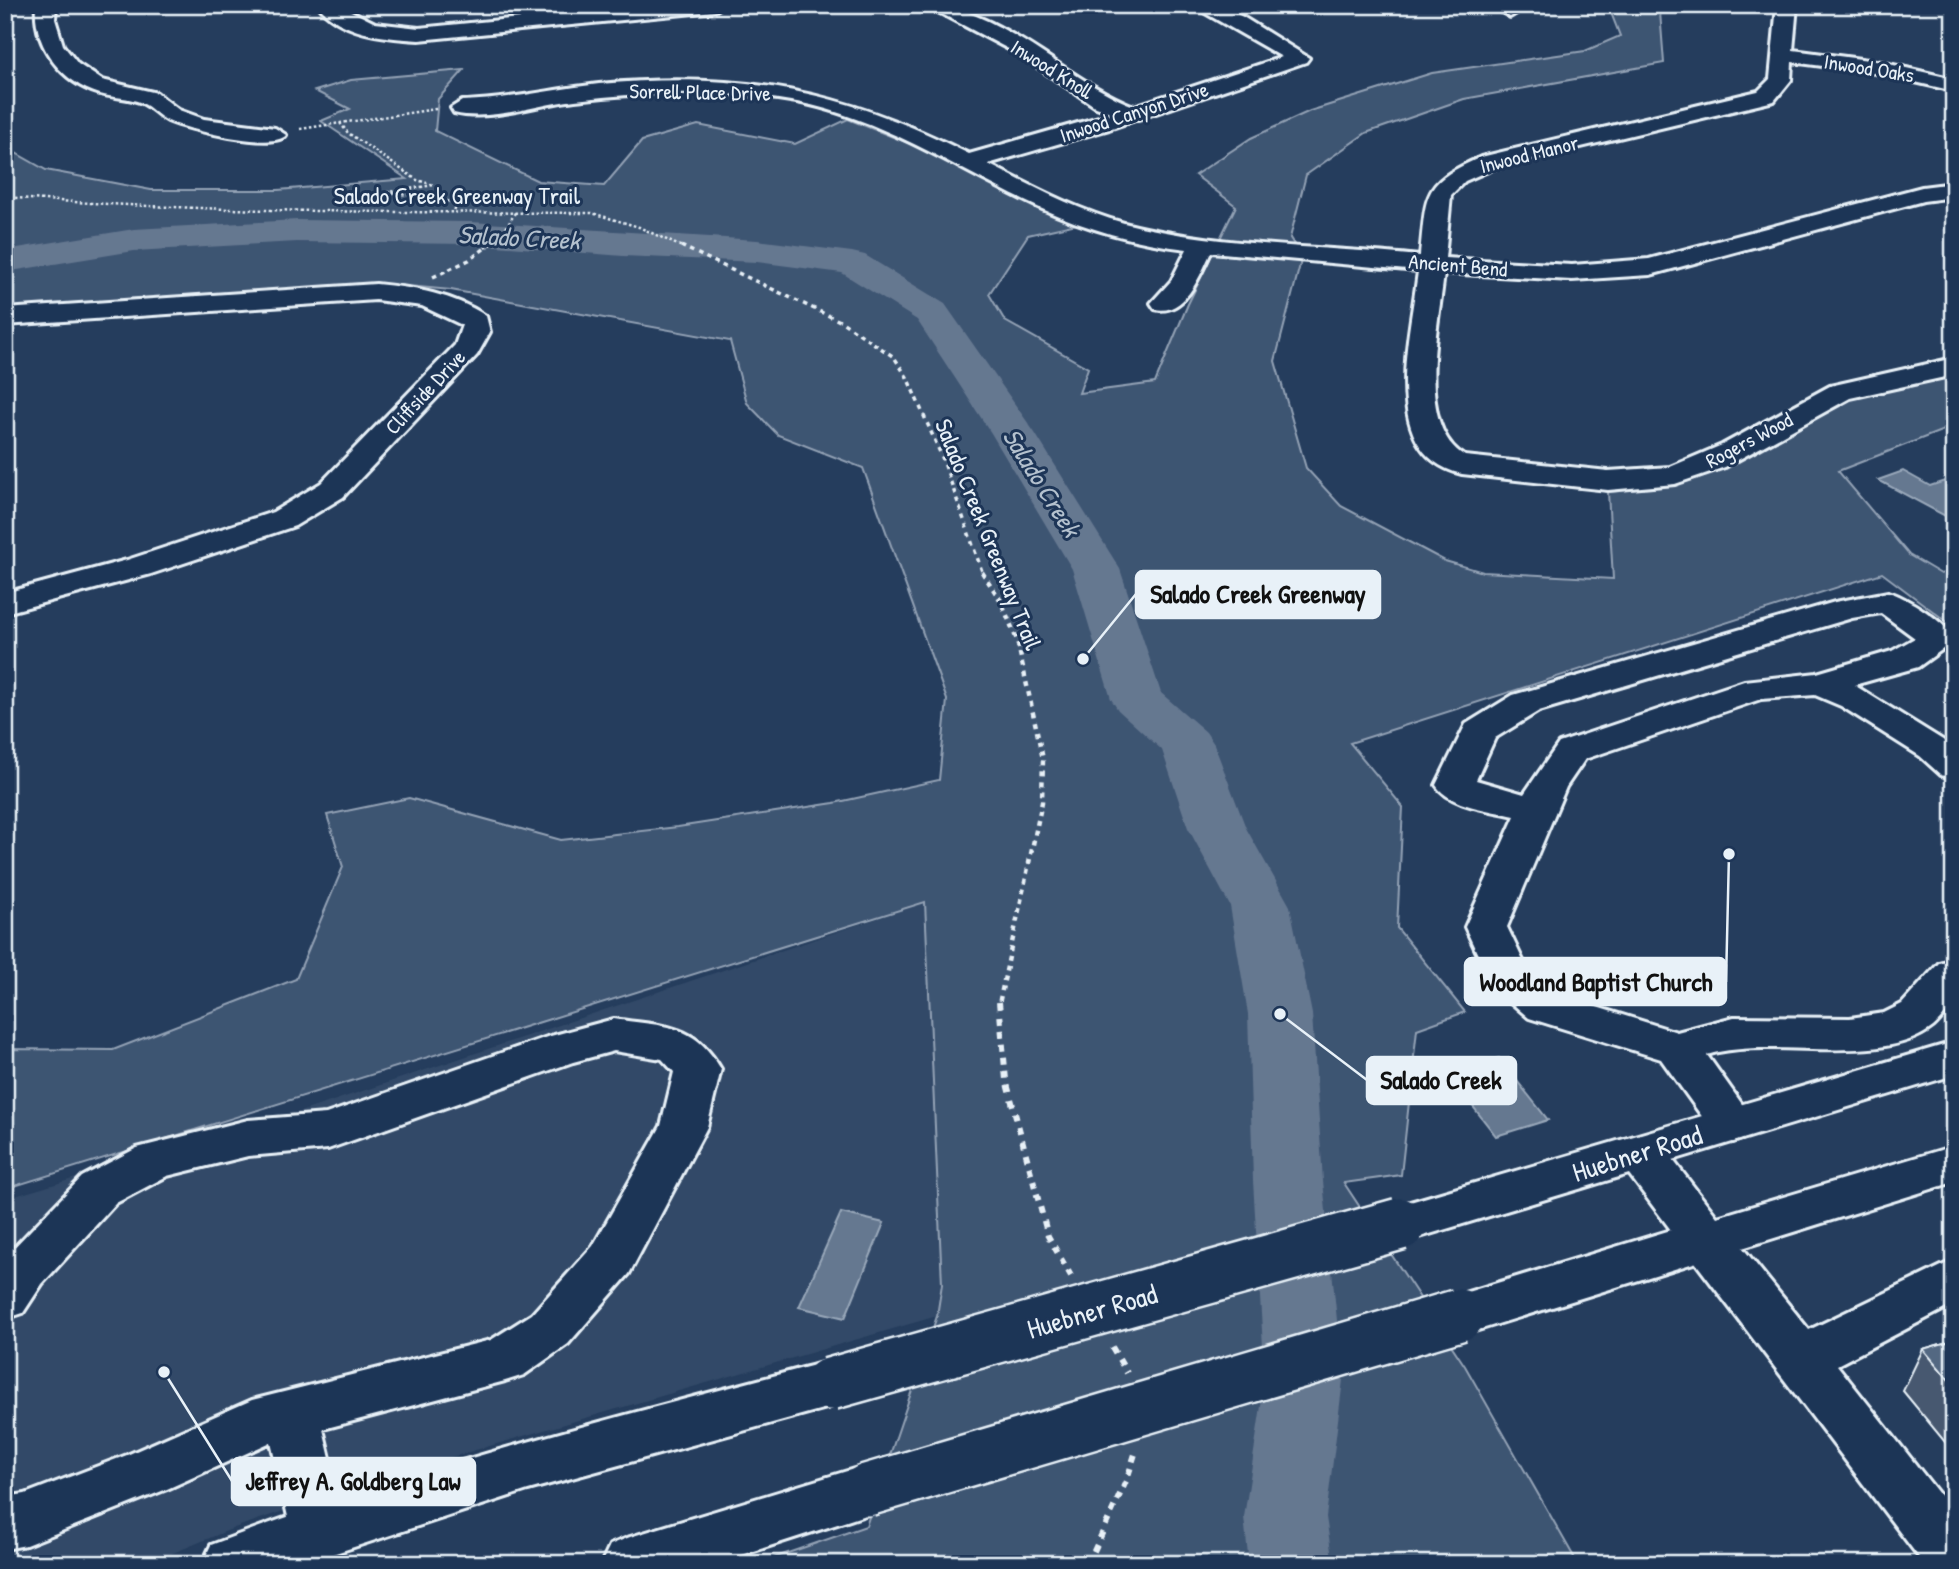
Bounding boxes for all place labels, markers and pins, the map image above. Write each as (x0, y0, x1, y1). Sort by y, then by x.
callout: Salado Creek Greenway (1136, 571, 1380, 618)
callout: Woodland Baptist Church (1465, 958, 1726, 1005)
callout: Salado Creek (1367, 1057, 1516, 1104)
callout: Jeffrey A. Goldberg Law (232, 1458, 475, 1505)

